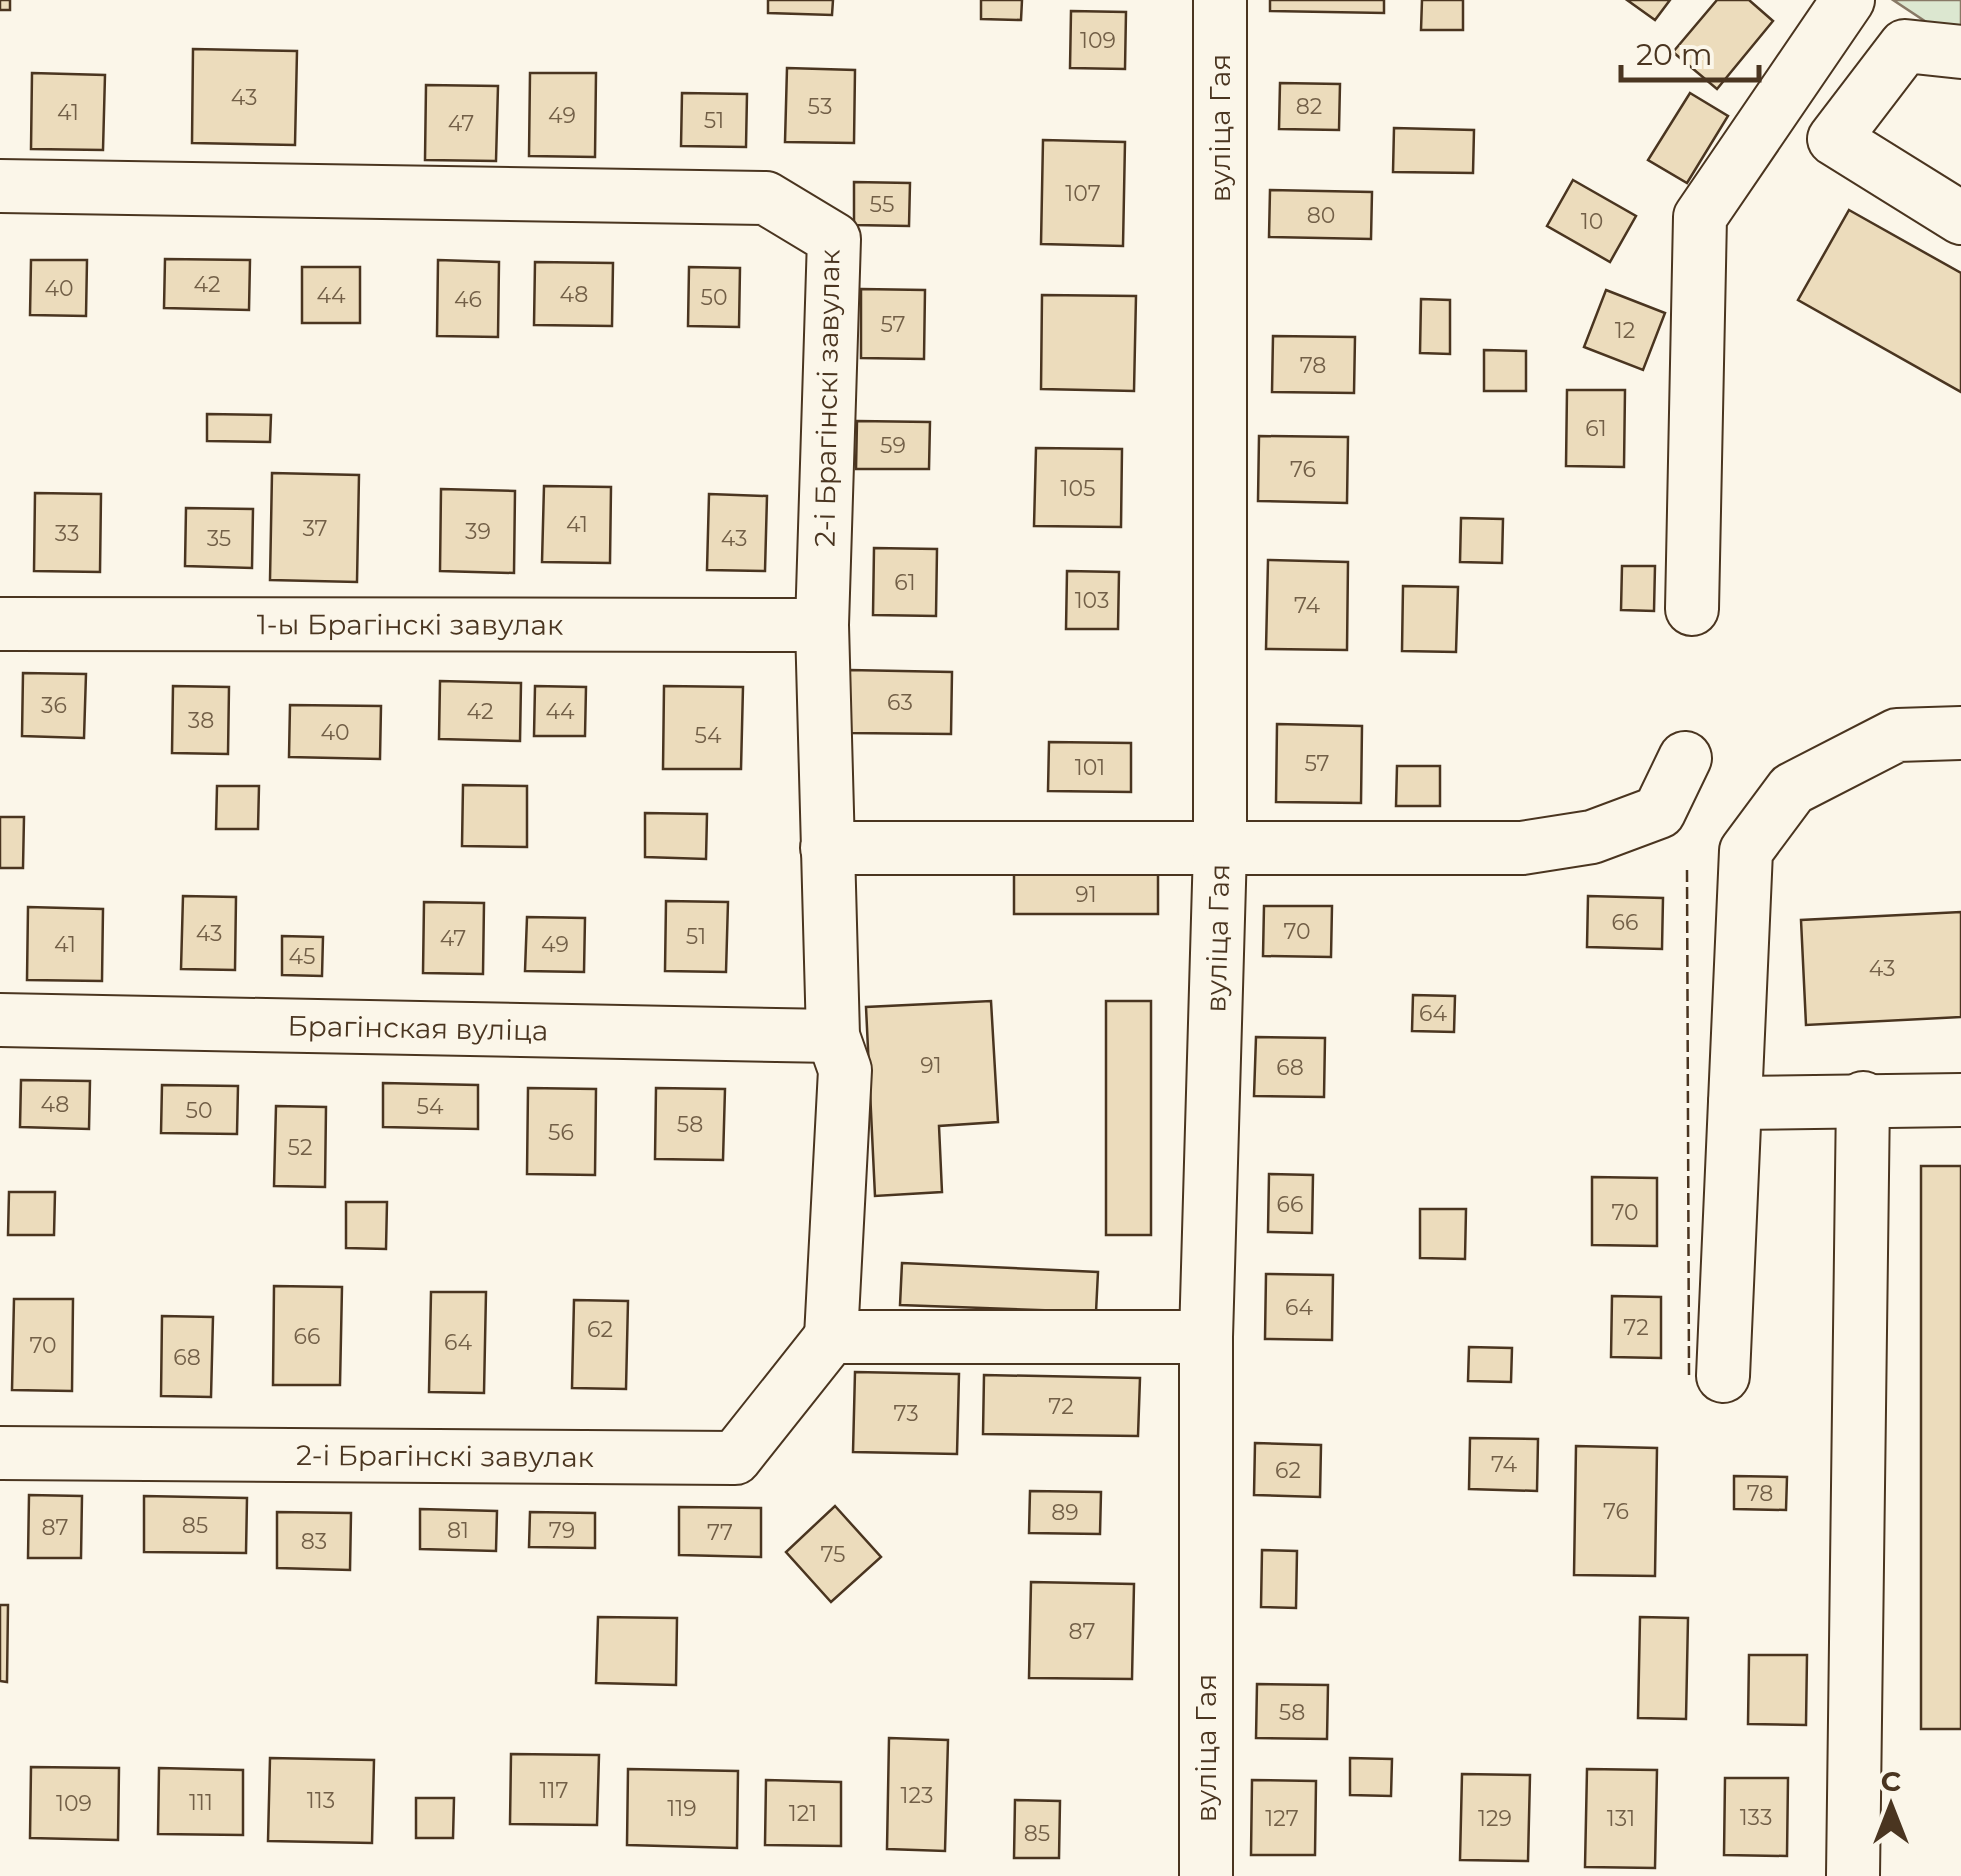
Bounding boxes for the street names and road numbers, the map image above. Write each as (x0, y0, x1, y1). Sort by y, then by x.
street label: вуліца Гая (1203, 54, 1237, 202)
street label: 2-і Брагінскі завулак (807, 249, 847, 547)
street label: 1-ы Брагінскі завулак (257, 607, 563, 642)
street label: вуліца Гая (1198, 863, 1237, 1013)
street label: Брагінская вуліца (287, 1009, 549, 1048)
street label: 2-і Брагінскі завулак (296, 1438, 594, 1474)
street label: вуліца Гая (1189, 1674, 1223, 1822)

